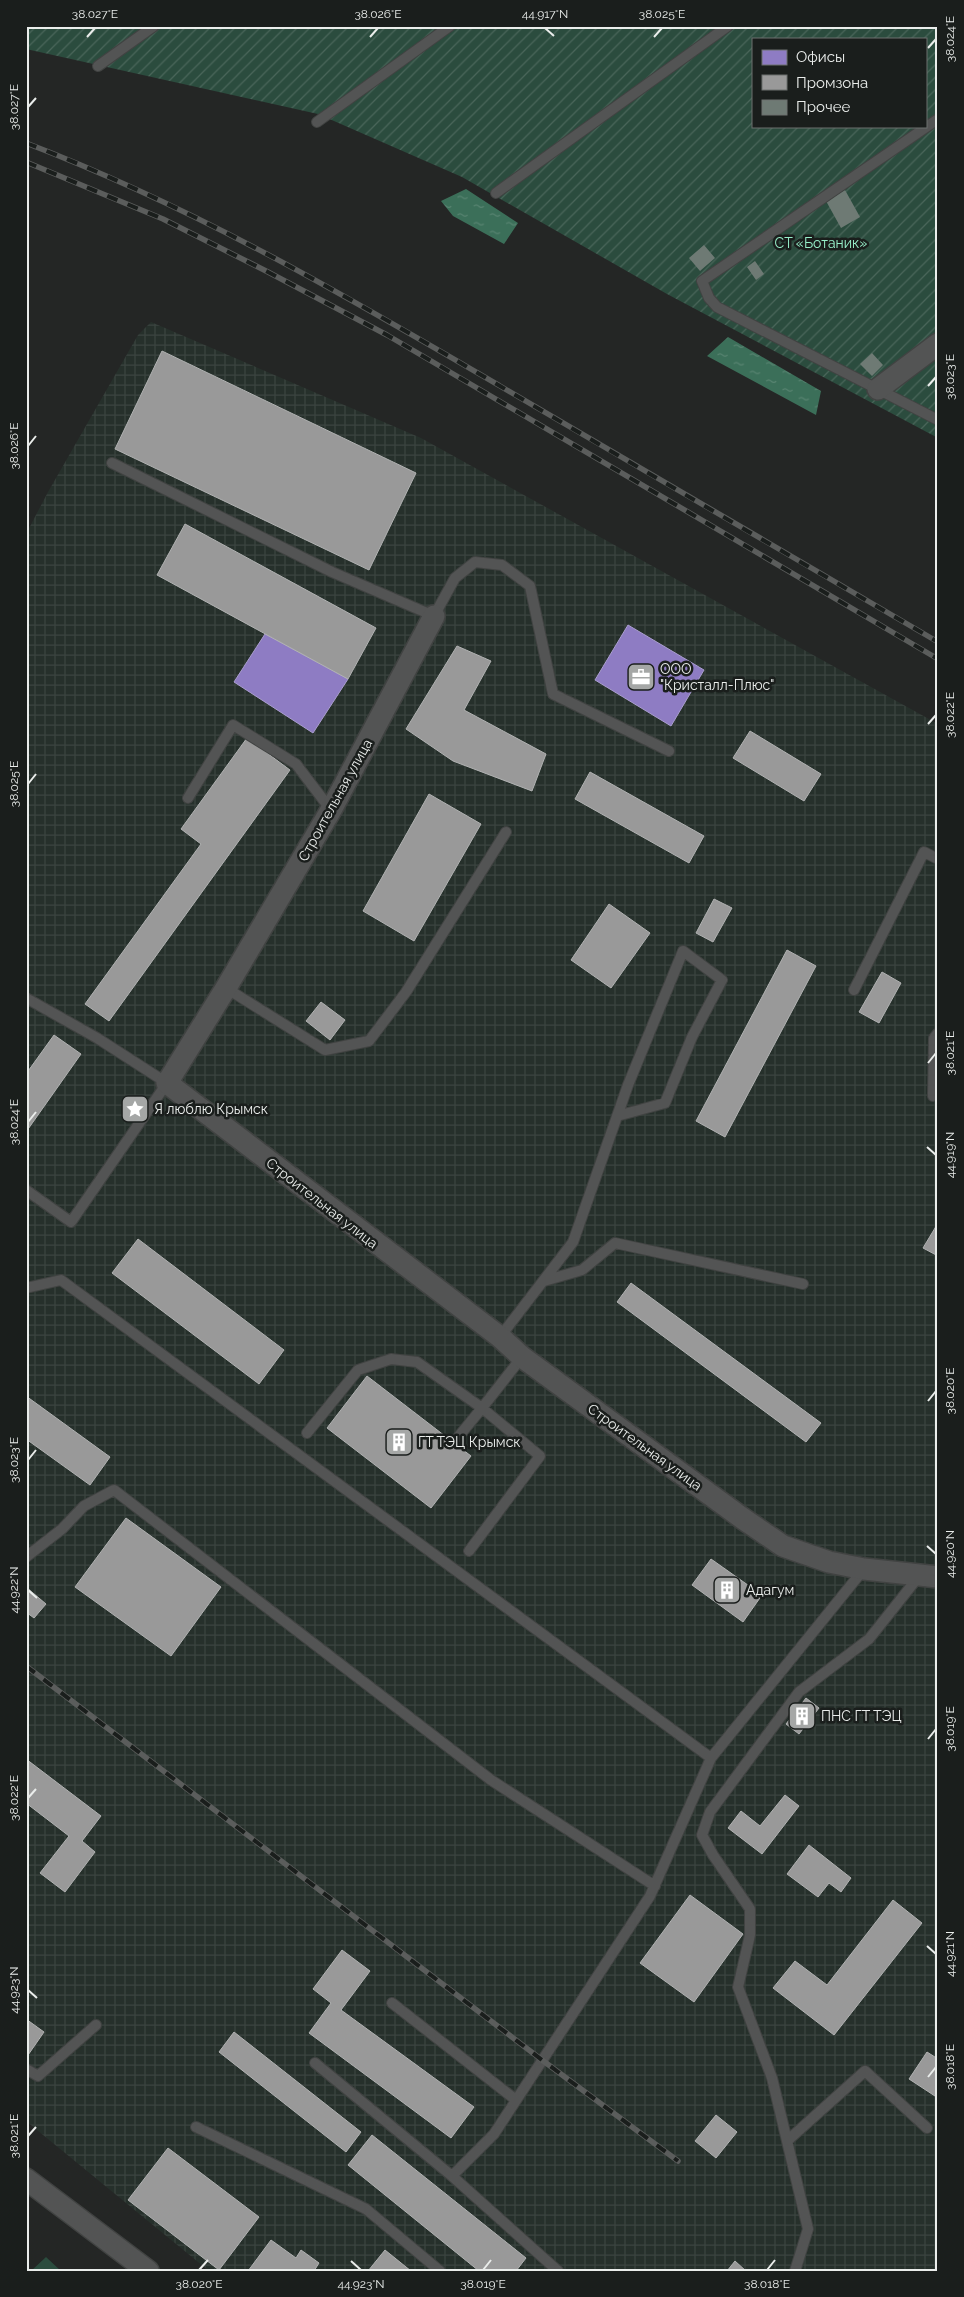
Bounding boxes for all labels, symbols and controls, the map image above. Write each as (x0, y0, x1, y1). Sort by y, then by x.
text: 38.027°E (72, 7, 118, 21)
text: 38.026°E (354, 7, 402, 21)
text: 44.917°N (522, 7, 568, 21)
text: 38.025°E (639, 7, 685, 21)
text: 38.024°E (943, 16, 957, 62)
legend (752, 38, 926, 128)
text: Офисы (796, 48, 845, 66)
text: Промзона (796, 74, 868, 92)
text: 38.027°E (7, 84, 21, 130)
text: Прочее (796, 98, 850, 116)
park label: СТ «Ботаник» (775, 235, 867, 251)
text: 38.023°E (943, 354, 957, 400)
text: 38.026°E (7, 422, 21, 470)
place label: ООО "Кристалл-Плюс" (660, 661, 774, 693)
office icon: ООО "Кристалл-Плюс" (626, 662, 656, 692)
text: 38.022°E (943, 692, 957, 738)
street label: Строительная улица (295, 736, 375, 864)
text: 38.025°E (7, 761, 21, 807)
text: 38.021°E (943, 1031, 957, 1075)
place icon: Я люблю Крымск (120, 1094, 150, 1124)
text: 38.024°E (7, 1099, 21, 1145)
place label: Я люблю Крымск (154, 1101, 268, 1117)
text: 44.919°N (943, 1132, 957, 1178)
street label: Строительная улица (263, 1154, 381, 1252)
text: 38.020°E (943, 1368, 957, 1415)
street label: Строительная улица (585, 1400, 705, 1494)
building icon: ГТ ТЭЦ Крымск (384, 1427, 414, 1457)
place label: ГТ ТЭЦ Крымск (418, 1434, 521, 1450)
text: 38.023°E (7, 1437, 21, 1483)
text: 44.920°N (943, 1530, 957, 1578)
text: 44.922°N (7, 1566, 21, 1614)
building icon: Адагум (712, 1575, 742, 1605)
place label: Адагум (746, 1582, 794, 1598)
building icon: ПНС ГТ ТЭЦ (787, 1701, 817, 1731)
text: 38.019°E (943, 1706, 957, 1752)
place label: ПНС ГТ ТЭЦ (821, 1708, 902, 1724)
text: 38.022°E (7, 1775, 21, 1821)
text: 44.921°N (943, 1931, 957, 1977)
text: 44.923°N (7, 1966, 21, 2014)
text: 38.018°E (943, 2044, 957, 2090)
text: 38.021°E (7, 2114, 21, 2158)
text: 38.020°E (176, 2277, 223, 2291)
text: 44.923°N (337, 2277, 385, 2291)
text: 38.019°E (460, 2277, 506, 2291)
text: 38.018°E (744, 2277, 790, 2291)

